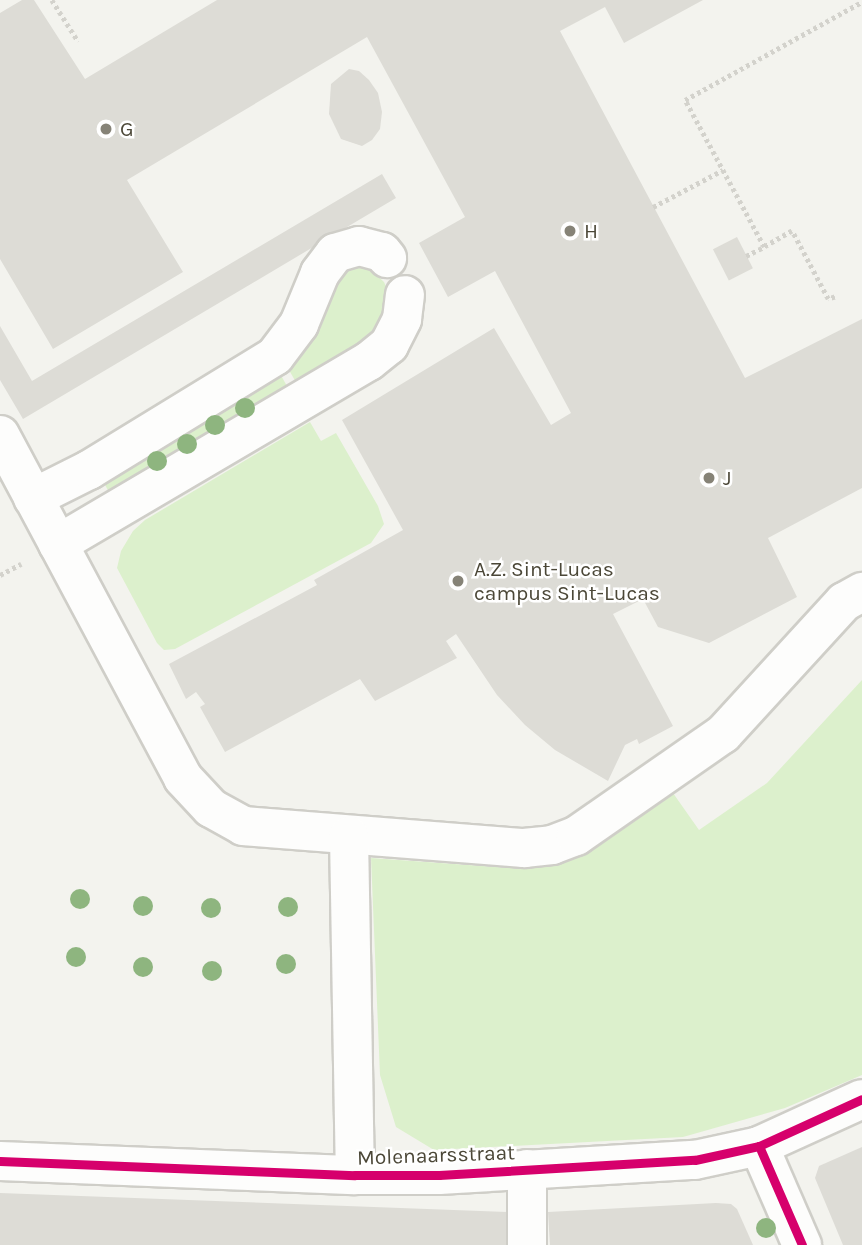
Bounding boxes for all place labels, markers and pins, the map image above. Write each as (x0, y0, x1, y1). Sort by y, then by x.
place label: G (120, 116, 134, 142)
marker: G (98, 121, 114, 137)
place label: H (584, 218, 598, 244)
marker: H (562, 223, 578, 239)
place label: J (723, 465, 731, 491)
marker: J (701, 470, 717, 486)
place label: A.Z. Sint-Lucas campus Sint-Lucas (474, 556, 660, 606)
marker: A.Z. Sint-Lucas campus Sint-Lucas (448, 571, 468, 591)

